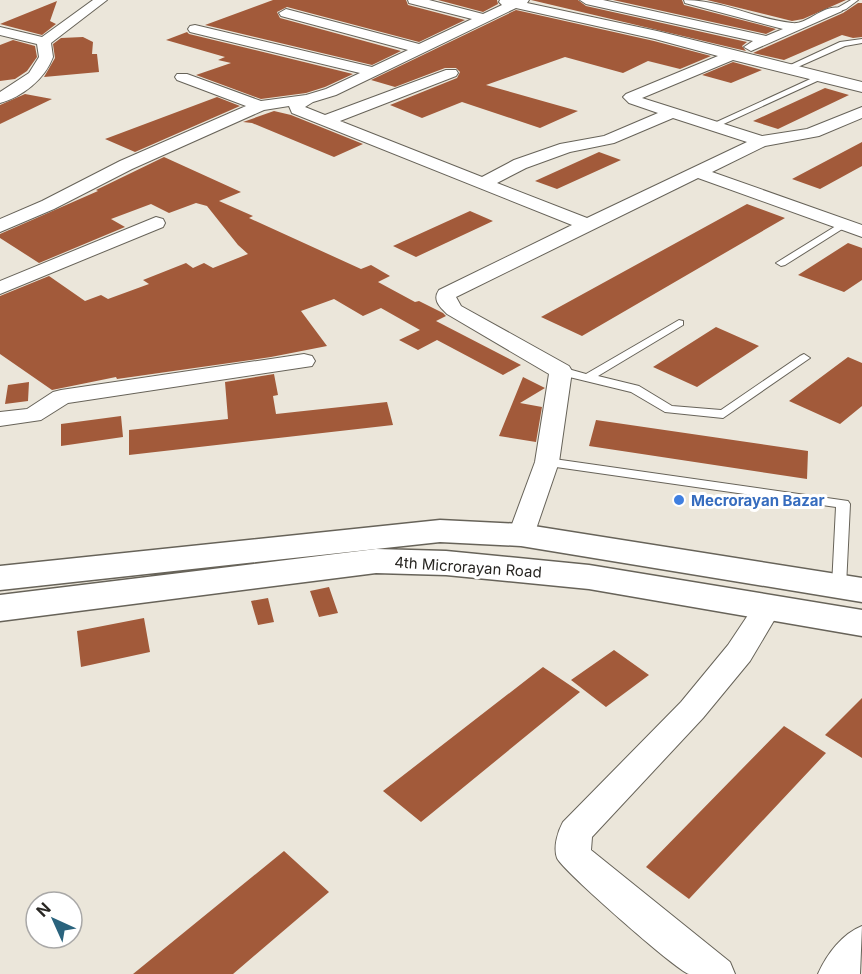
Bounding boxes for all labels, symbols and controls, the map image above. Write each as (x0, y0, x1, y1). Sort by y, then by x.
place label: Mecrorayan Bazar (691, 491, 825, 510)
marker: Mecrorayan Bazar (672, 493, 686, 507)
street label: 4th Microrayan Road (394, 552, 542, 582)
north arrow (24, 890, 84, 950)
text: N (32, 898, 55, 921)

